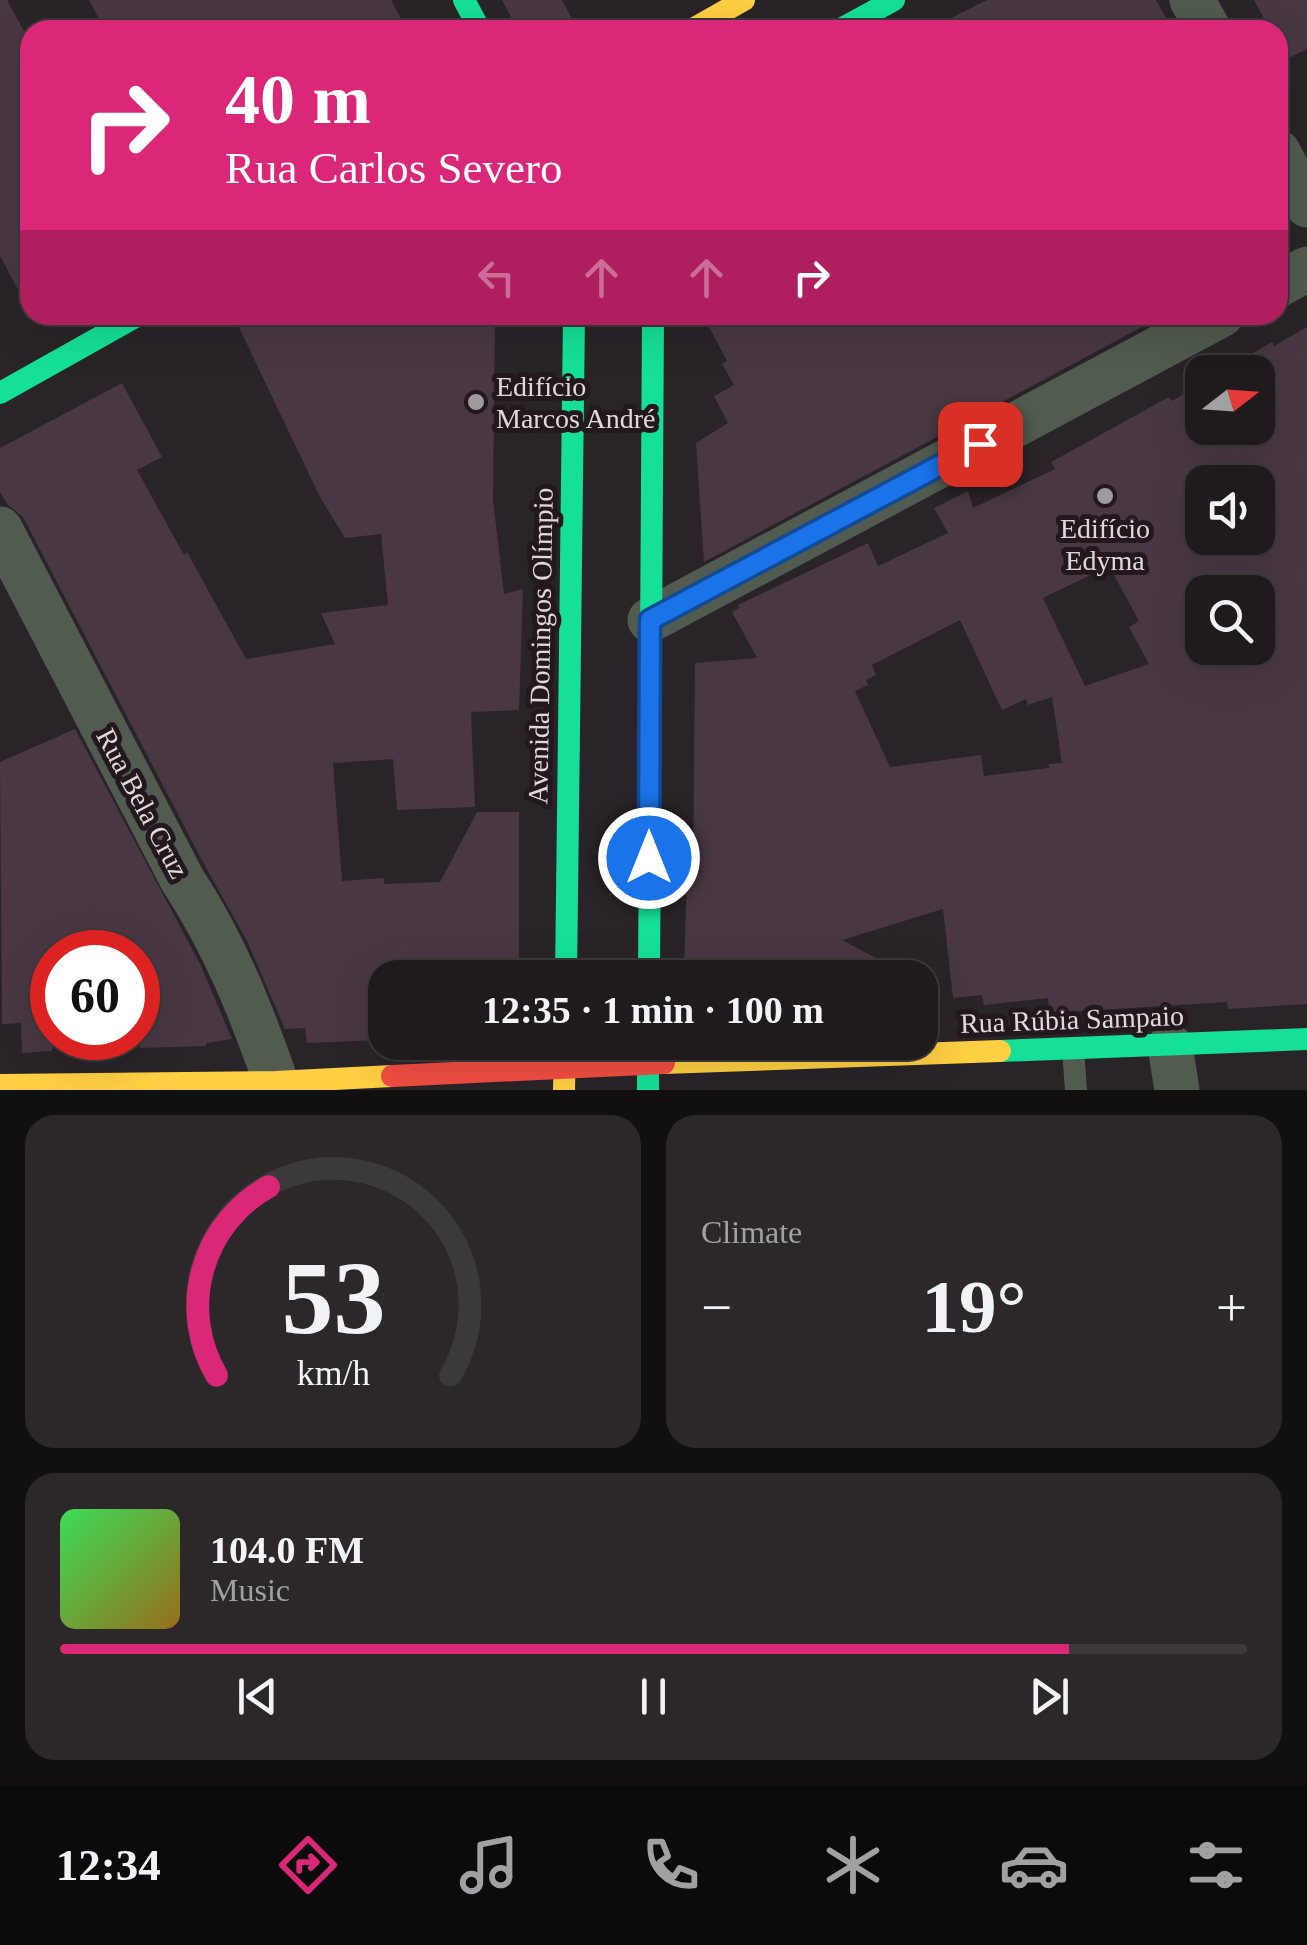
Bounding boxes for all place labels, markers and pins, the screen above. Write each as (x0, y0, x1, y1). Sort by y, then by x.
place label: Edifício Marcos André (496, 371, 655, 434)
marker: Edifício Marcos André (465, 391, 487, 413)
pin (938, 402, 1023, 487)
marker: Edifício Edyma (1094, 485, 1116, 507)
place label: Edifício Edyma (1060, 513, 1150, 576)

